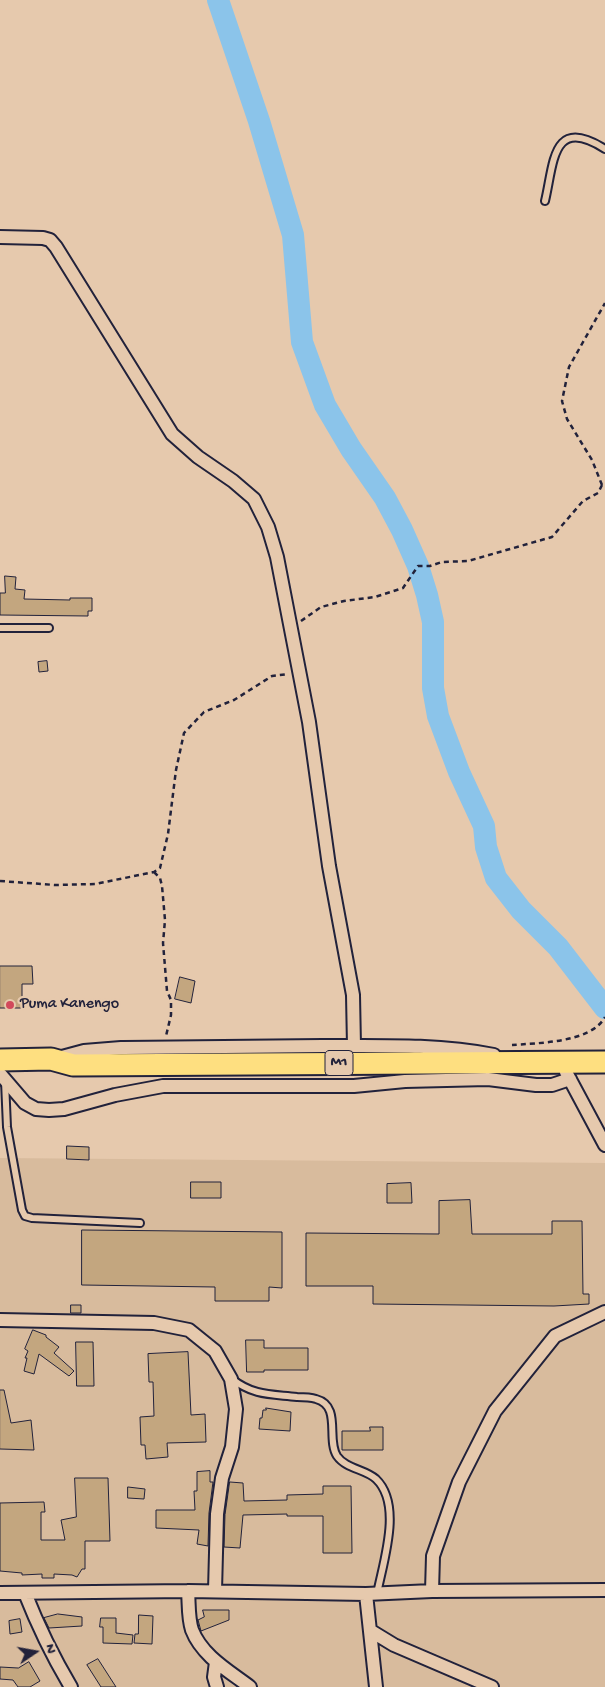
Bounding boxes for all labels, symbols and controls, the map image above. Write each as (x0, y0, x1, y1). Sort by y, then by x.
place label: Puma Kanengo (20, 995, 119, 1015)
marker: Puma Kanengo (4, 999, 16, 1011)
road number: M1 (325, 1050, 353, 1076)
north arrow (10, 1627, 60, 1677)
text: N (41, 1643, 59, 1655)

